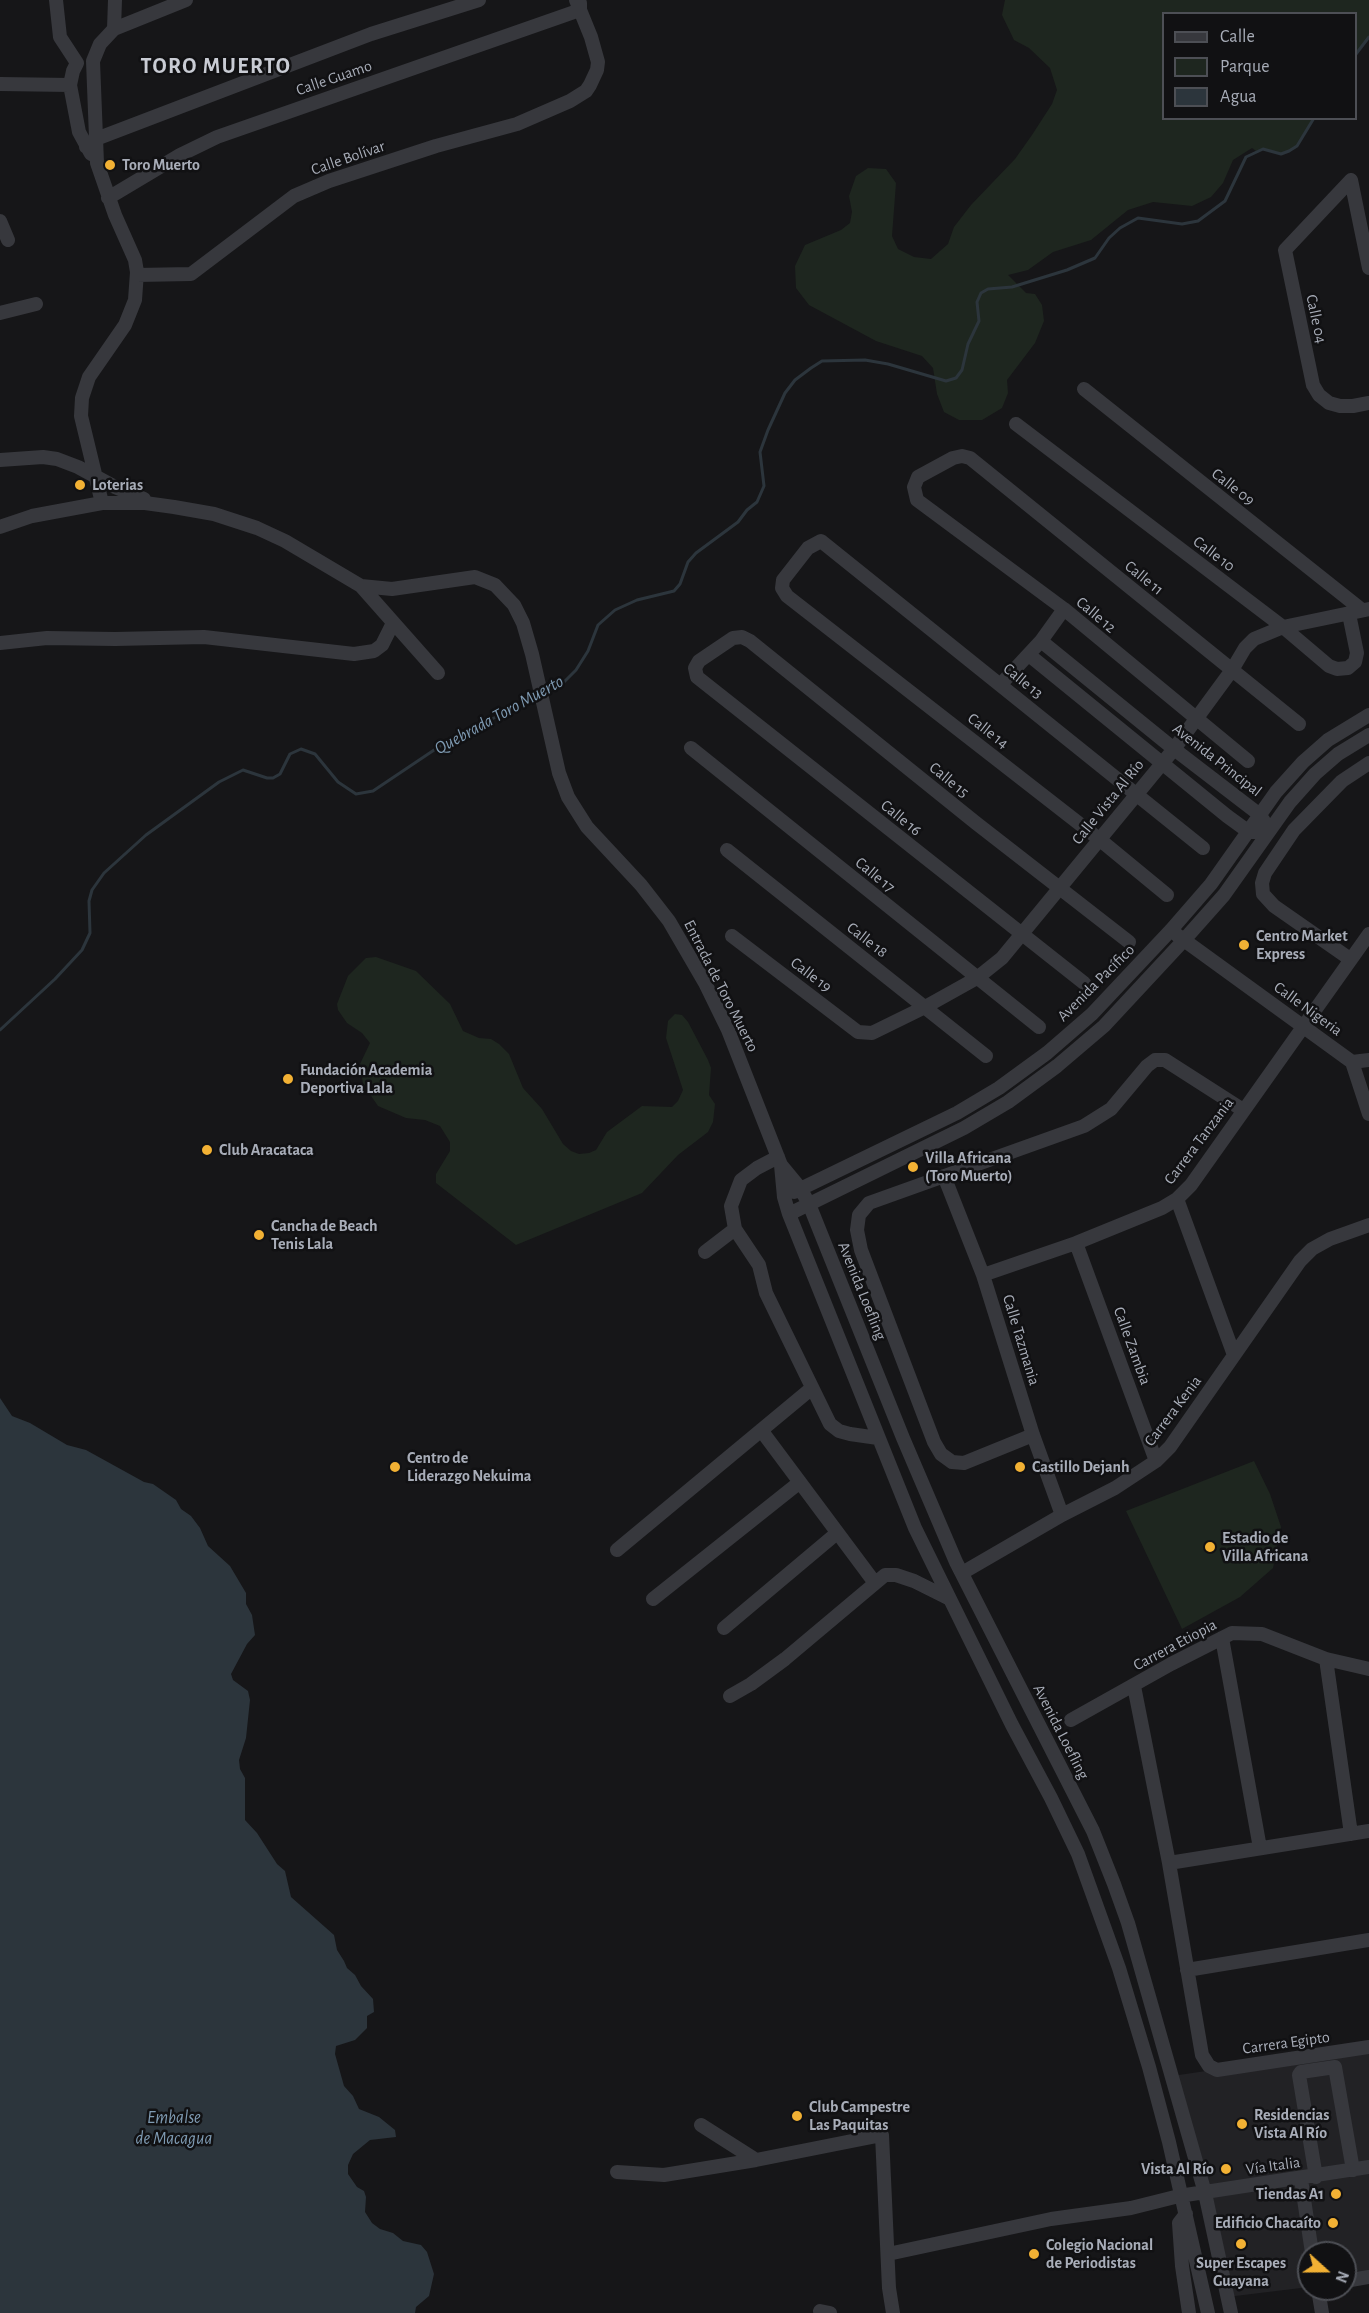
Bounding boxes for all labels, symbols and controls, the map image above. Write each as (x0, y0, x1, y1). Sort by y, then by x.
legend (1162, 12, 1357, 120)
text: Calle (1220, 28, 1255, 46)
district label: TORO MUERTO (141, 53, 291, 79)
street label: Calle Guamo (294, 56, 374, 100)
text: Parque (1220, 58, 1269, 76)
text: Agua (1220, 88, 1257, 106)
street label: Calle Bolívar (309, 136, 387, 180)
place label: Toro Muerto (122, 155, 200, 175)
marker: Toro Muerto (103, 158, 117, 172)
street label: Calle 04 (1301, 293, 1331, 345)
street label: Calle 09 (1208, 464, 1258, 510)
place label: Loterias (92, 475, 143, 495)
marker: Loterias (73, 478, 87, 492)
street label: Calle 10 (1189, 532, 1239, 576)
street label: Calle 11 (1121, 556, 1167, 600)
street label: Calle 12 (1072, 593, 1120, 637)
street label: Calle 13 (999, 659, 1047, 703)
water label: Quebrada Toro Muerto (431, 671, 567, 759)
street label: Calle 14 (964, 709, 1012, 753)
street label: Avenida Principal (1168, 719, 1266, 801)
street label: Calle Vista Al Río (1068, 756, 1148, 848)
street label: Calle 15 (925, 758, 973, 802)
street label: Calle 16 (877, 796, 925, 840)
street label: Calle 17 (851, 853, 899, 897)
street label: Entrada de Toro Muerto (679, 917, 763, 1055)
street label: Calle 18 (843, 918, 891, 962)
place label: Centro Market Express (1256, 926, 1348, 964)
marker: Centro Market Express (1237, 938, 1251, 952)
street label: Avenida Pacífico (1053, 940, 1139, 1026)
street label: Calle 19 (787, 953, 835, 997)
street label: Calle Nigeria (1270, 978, 1346, 1040)
place label: Fundación Academia Deportiva Lala (300, 1060, 432, 1098)
marker: Fundación Academia Deportiva Lala (281, 1072, 295, 1086)
street label: Carrera Tanzania (1160, 1094, 1238, 1188)
place label: Club Aracataca (219, 1140, 314, 1160)
marker: Club Aracataca (200, 1143, 214, 1157)
place label: Villa Africana (Toro Muerto) (925, 1148, 1012, 1186)
marker: Villa Africana (Toro Muerto) (906, 1160, 920, 1174)
place label: Cancha de Beach Tenis Lala (271, 1216, 377, 1254)
marker: Cancha de Beach Tenis Lala (252, 1228, 266, 1242)
street label: Avenida Loefling (834, 1239, 890, 1343)
street label: Calle Tazmania (998, 1292, 1044, 1388)
street label: Calle Zambia (1109, 1304, 1155, 1388)
street label: Carrera Kenia (1140, 1372, 1206, 1450)
place label: Centro de Liderazgo Nekuima (407, 1448, 532, 1486)
place label: Castillo Dejanh (1032, 1457, 1130, 1477)
marker: Centro de Liderazgo Nekuima (388, 1460, 402, 1474)
marker: Castillo Dejanh (1013, 1460, 1027, 1474)
place label: Estadio de Villa Africana (1222, 1528, 1308, 1566)
marker: Estadio de Villa Africana (1203, 1540, 1217, 1554)
street label: Carrera Etiopia (1130, 1615, 1220, 1675)
street label: Avenida Loefling (1029, 1681, 1093, 1783)
street label: Carrera Egipto (1241, 2027, 1331, 2059)
place label: Club Campestre Las Paquitas (809, 2097, 910, 2135)
place label: Residencias Vista Al Río (1254, 2105, 1329, 2143)
water label: Embalse de Macagua (136, 2107, 212, 2150)
marker: Club Campestre Las Paquitas (790, 2109, 804, 2123)
marker: Residencias Vista Al Río (1235, 2117, 1249, 2131)
street label: Vía Italia (1245, 2153, 1301, 2179)
place label: Vista Al Río (1141, 2159, 1214, 2179)
marker: Vista Al Río (1219, 2162, 1233, 2176)
place label: Tiendas A1 (1256, 2184, 1324, 2204)
marker: Tiendas A1 (1329, 2187, 1343, 2201)
place label: Edificio Chacaíto (1215, 2213, 1321, 2233)
marker: Edificio Chacaíto (1326, 2216, 1340, 2230)
place label: Colegio Nacional de Periodistas (1046, 2235, 1153, 2273)
marker: Super Escapes Guayana (1234, 2237, 1248, 2251)
north arrow (1297, 2241, 1357, 2301)
marker: Colegio Nacional de Periodistas (1027, 2247, 1041, 2261)
place label: Super Escapes Guayana (1196, 2253, 1286, 2291)
text: N (1332, 2269, 1351, 2285)

